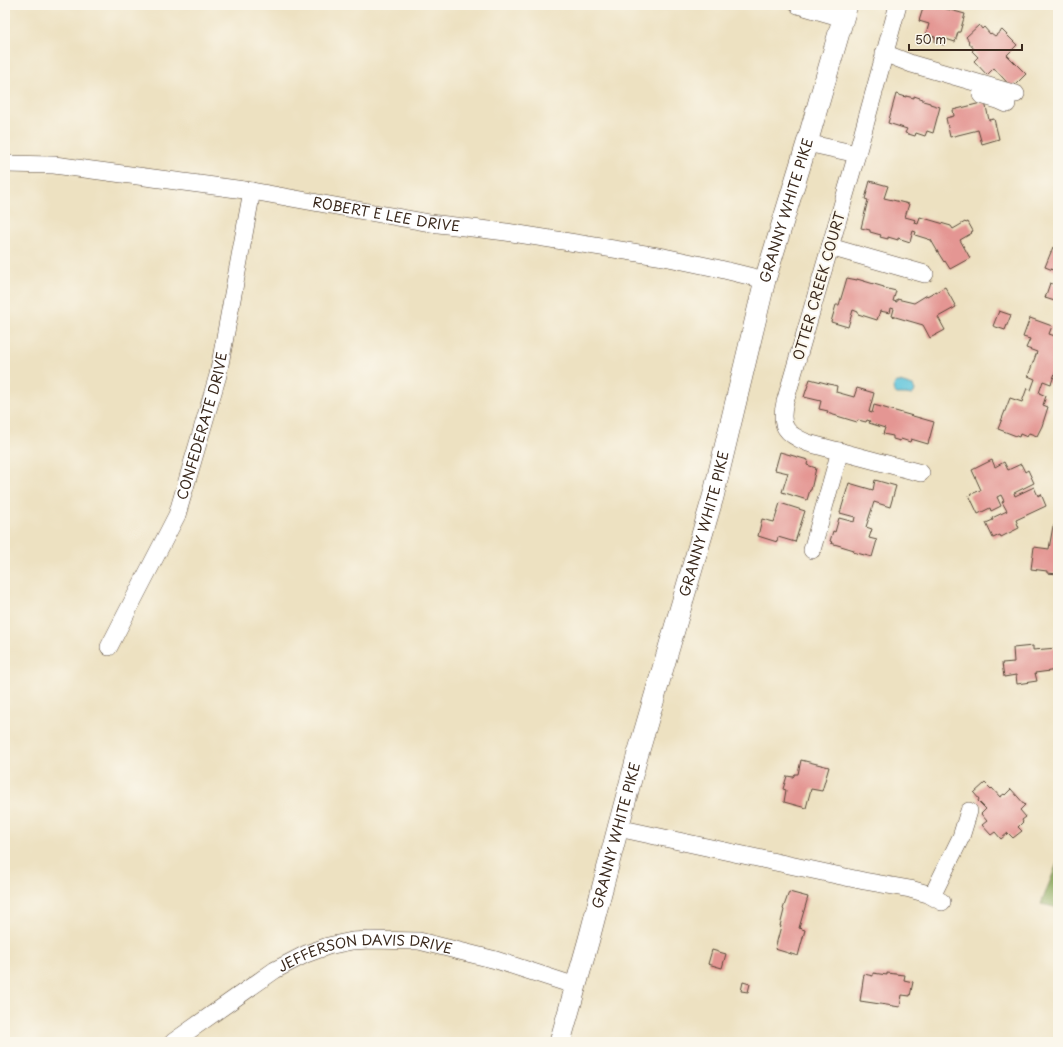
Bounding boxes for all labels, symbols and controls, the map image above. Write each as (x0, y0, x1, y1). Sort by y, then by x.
scale bar (909, 26, 1022, 52)
text: 50 m (915, 30, 946, 48)
street label: GRANNY WHITE PIKE (754, 135, 818, 285)
street label: ROBERT E LEE DRIVE (311, 191, 461, 236)
street label: OTTER CREEK COURT (787, 209, 850, 363)
street label: CONFEDERATE DRIVE (171, 350, 232, 502)
street label: GRANNY WHITE PIKE (673, 448, 734, 599)
street label: GRANNY WHITE PIKE (586, 760, 645, 911)
street label: JEFFERSON DAVIS DRIVE (274, 929, 455, 977)

